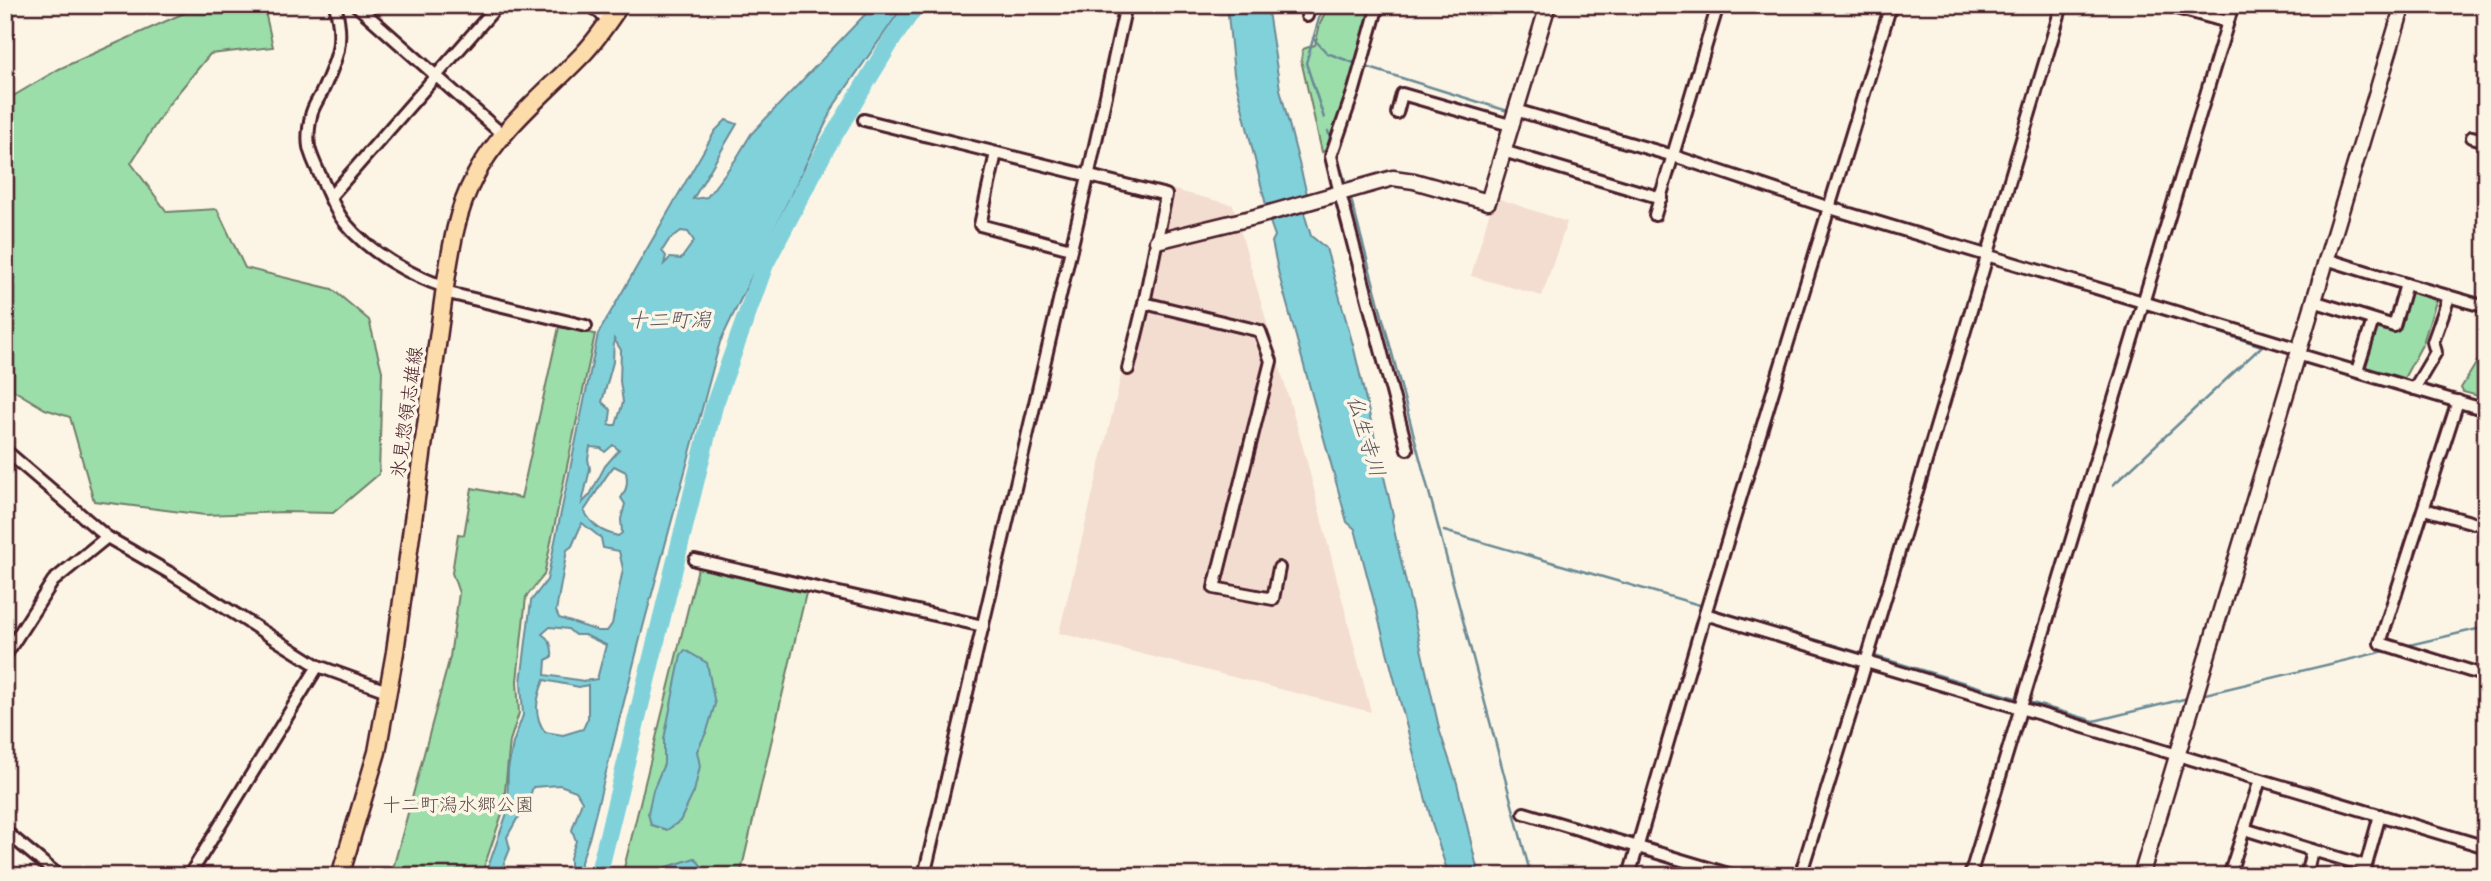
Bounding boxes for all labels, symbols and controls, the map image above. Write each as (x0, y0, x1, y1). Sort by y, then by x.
water label: 十二町潟 (627, 307, 712, 334)
street label: 氷見惣領志雄線 (386, 345, 428, 480)
water label: 仏生寺川 (1340, 392, 1391, 480)
park label: 十二町潟水郷公園 (382, 793, 534, 817)

